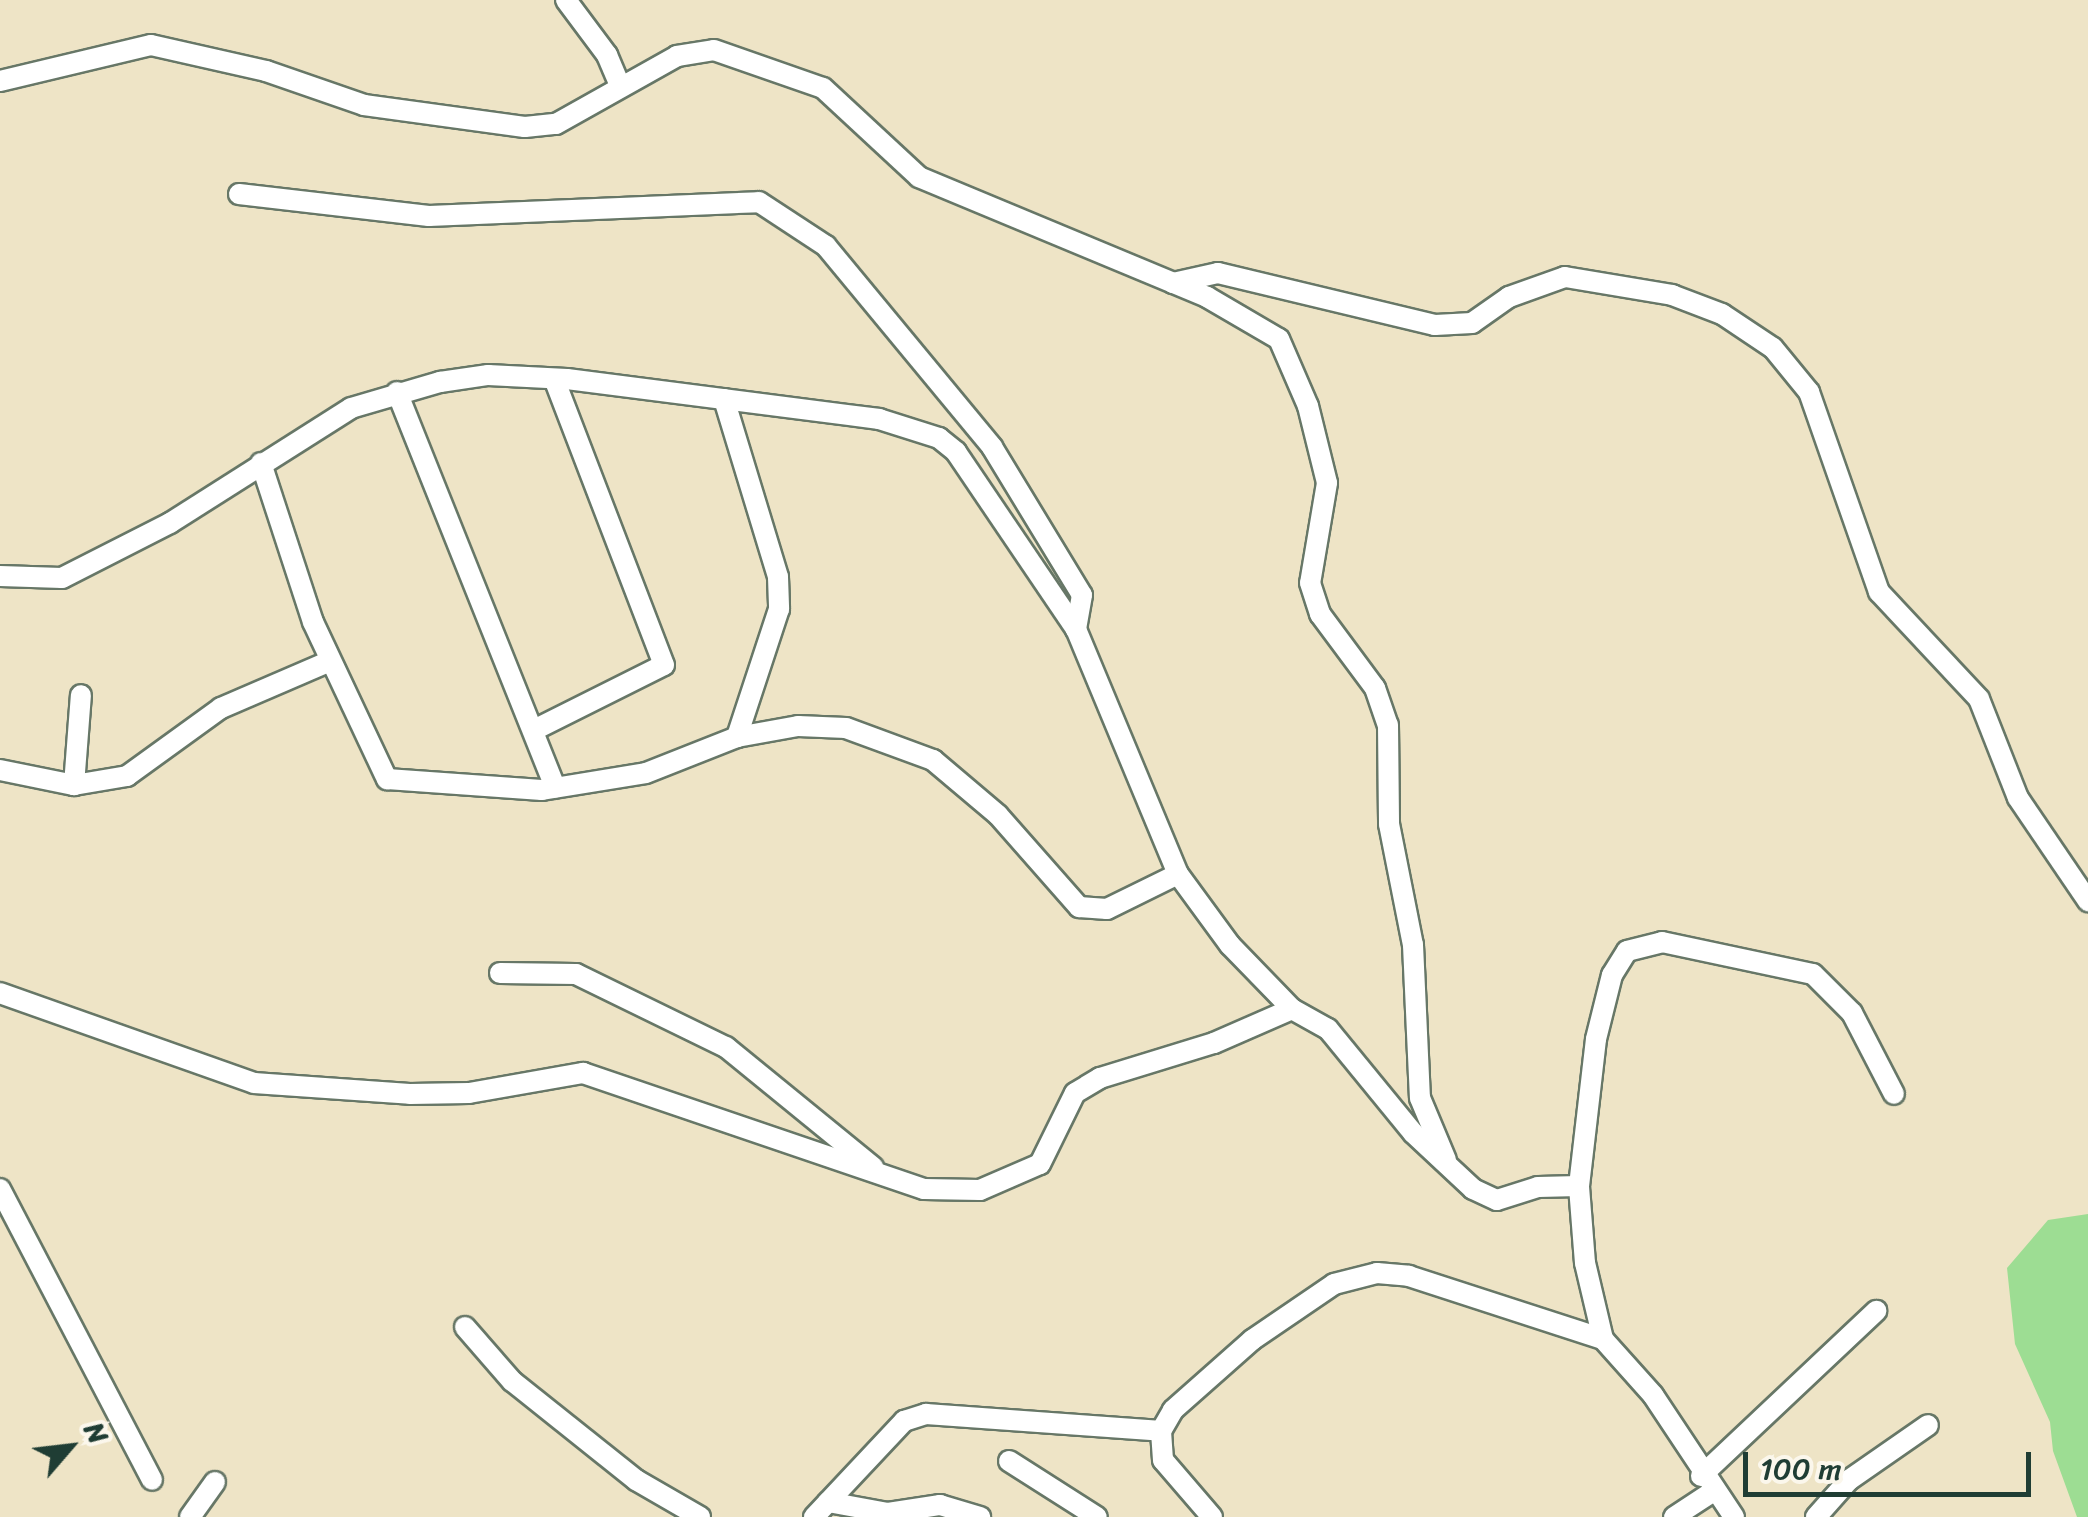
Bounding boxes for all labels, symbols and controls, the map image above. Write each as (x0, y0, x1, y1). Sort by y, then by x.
north arrow (20, 1397, 120, 1497)
text: N (71, 1413, 123, 1453)
scale bar (1748, 1432, 2036, 1494)
text: 100 m (1760, 1442, 1842, 1496)

